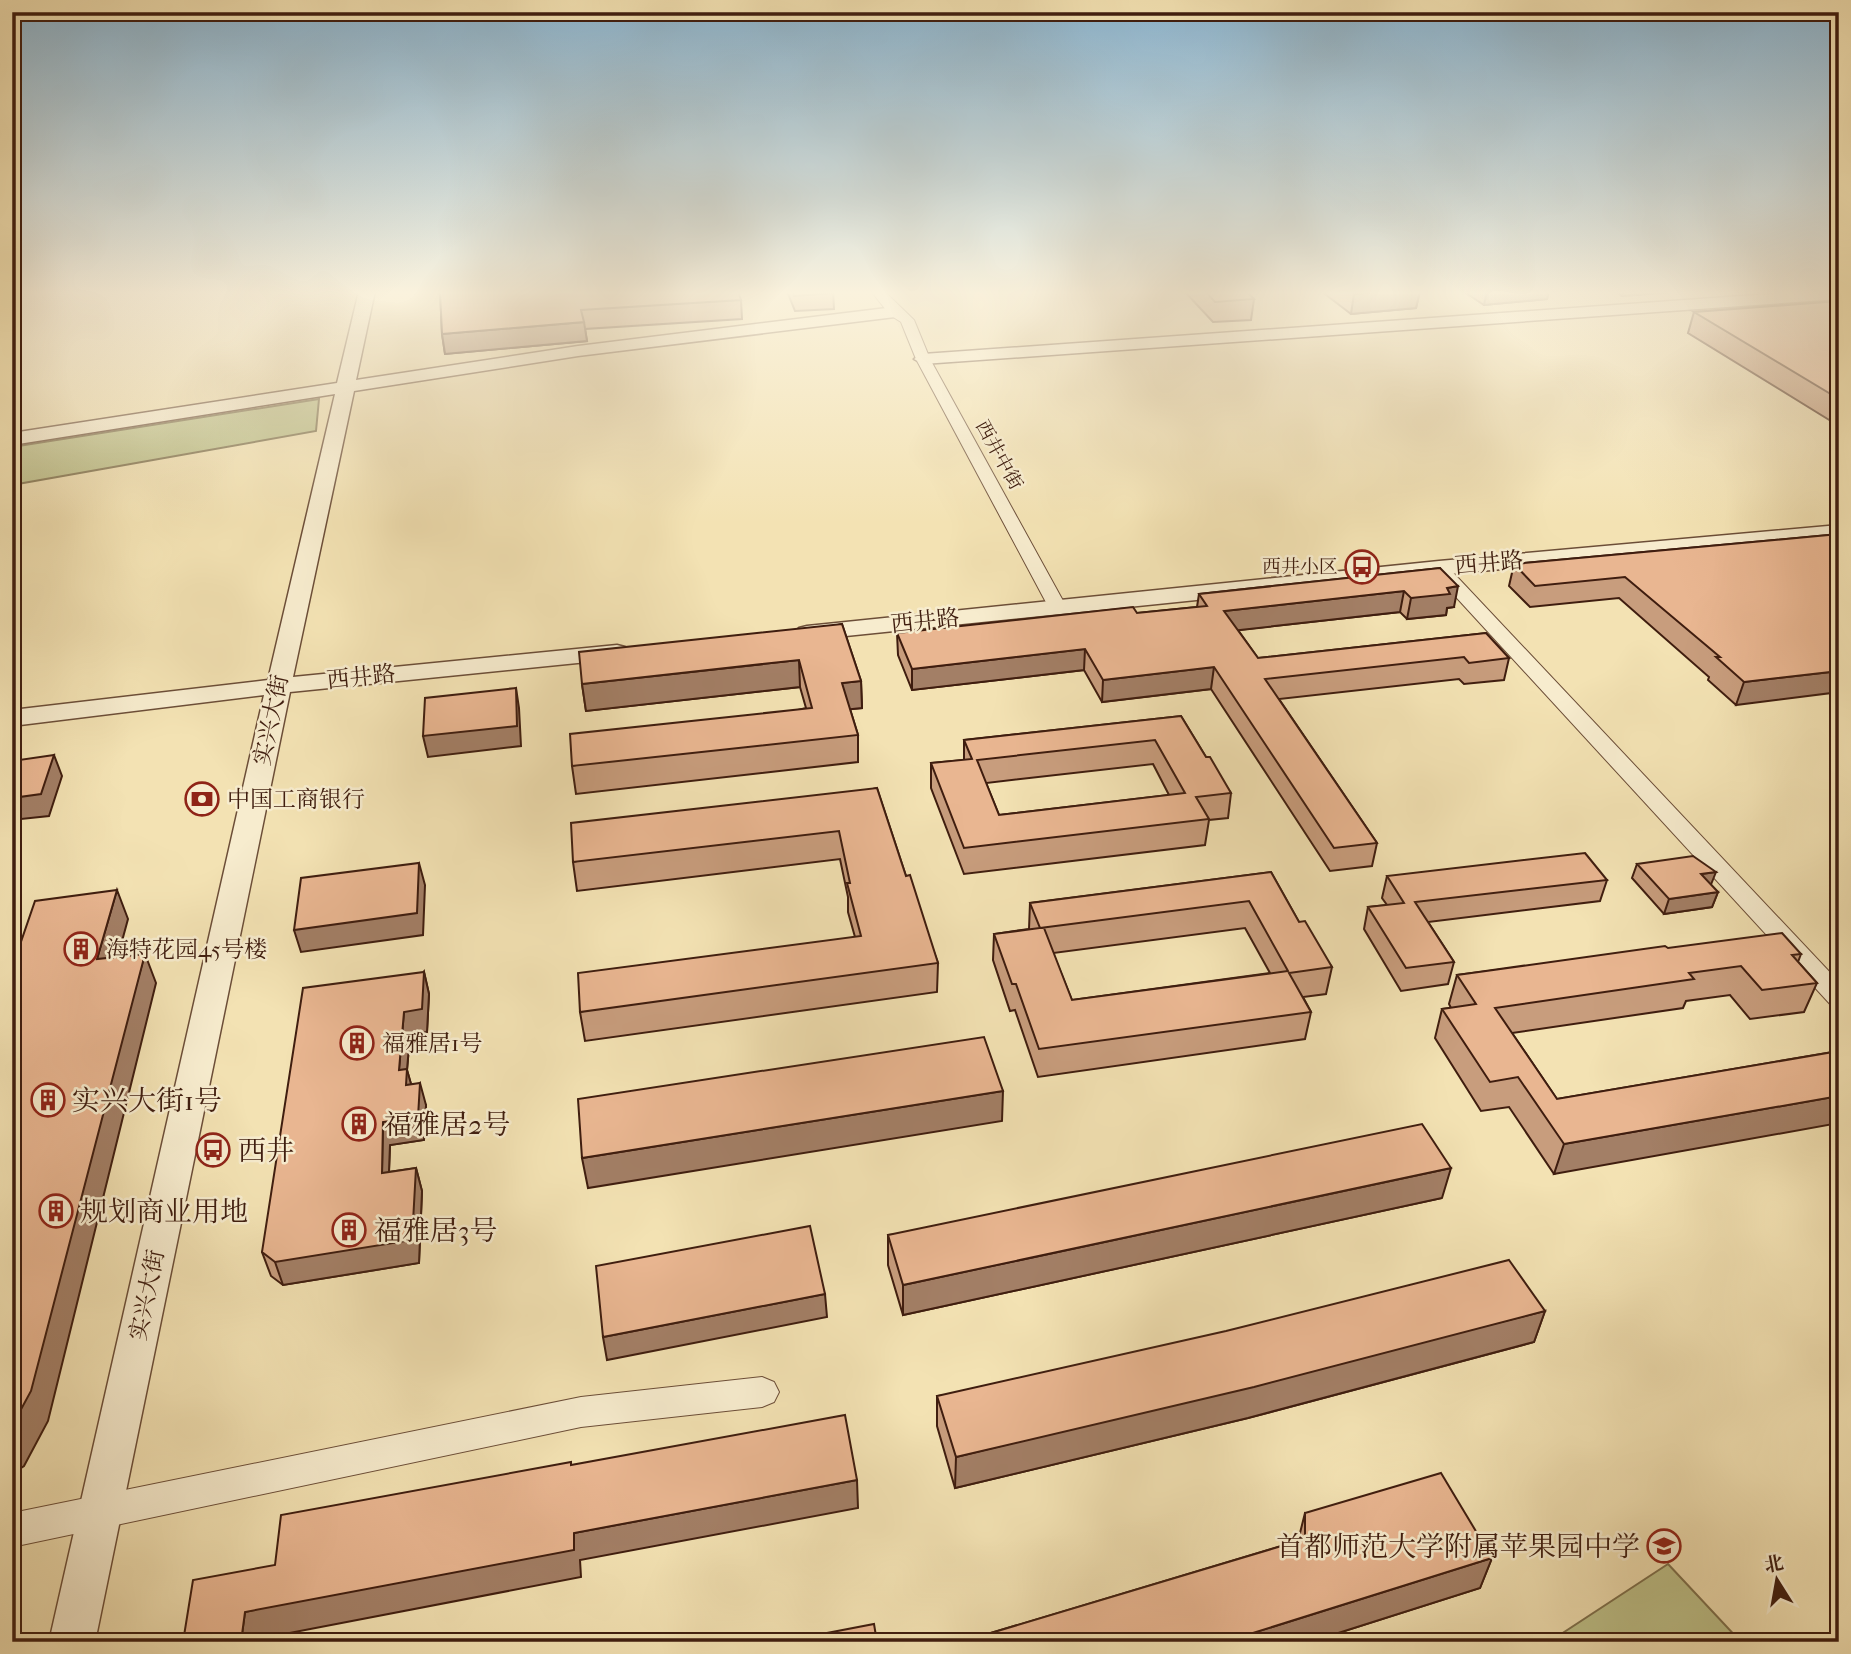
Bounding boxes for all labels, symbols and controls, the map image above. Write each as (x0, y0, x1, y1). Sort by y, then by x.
street label: 西井中街 (971, 416, 1027, 494)
street label: 西井路 (1453, 547, 1525, 579)
bus stop icon: 西井小区 (1343, 548, 1381, 586)
place label: 西井小区 (1262, 556, 1338, 578)
street label: 西井路 (889, 604, 961, 638)
street label: 西井路 (325, 660, 397, 694)
street label: 实兴大街 (248, 672, 294, 768)
bank icon: 中国工商银行 (183, 780, 221, 818)
place label: 中国工商银行 (227, 786, 365, 813)
building icon: 海特花园45号楼 (62, 930, 100, 968)
place label: 海特花园45号楼 (106, 936, 267, 963)
building icon: 福雅居1号 (338, 1024, 376, 1062)
place label: 福雅居1号 (382, 1030, 482, 1057)
building icon: 实兴大街1号 (29, 1081, 67, 1119)
place label: 实兴大街1号 (72, 1084, 222, 1117)
building icon: 福雅居2号 (340, 1105, 378, 1143)
place label: 福雅居2号 (384, 1108, 510, 1141)
bus stop icon: 西井 (194, 1131, 232, 1169)
place label: 西井 (238, 1134, 294, 1167)
building icon: 规划商业用地 (37, 1192, 75, 1230)
place label: 规划商业用地 (80, 1195, 248, 1228)
building icon: 福雅居3号 (330, 1211, 368, 1249)
place label: 福雅居3号 (374, 1214, 498, 1247)
street label: 实兴大街 (124, 1247, 170, 1343)
school or university icon: 首都师范大学附属苹果园中学 (1645, 1527, 1683, 1565)
place label: 首都师范大学附属苹果园中学 (1276, 1530, 1640, 1563)
north arrow (1742, 1546, 1812, 1616)
text: 北 (1763, 1552, 1785, 1577)

